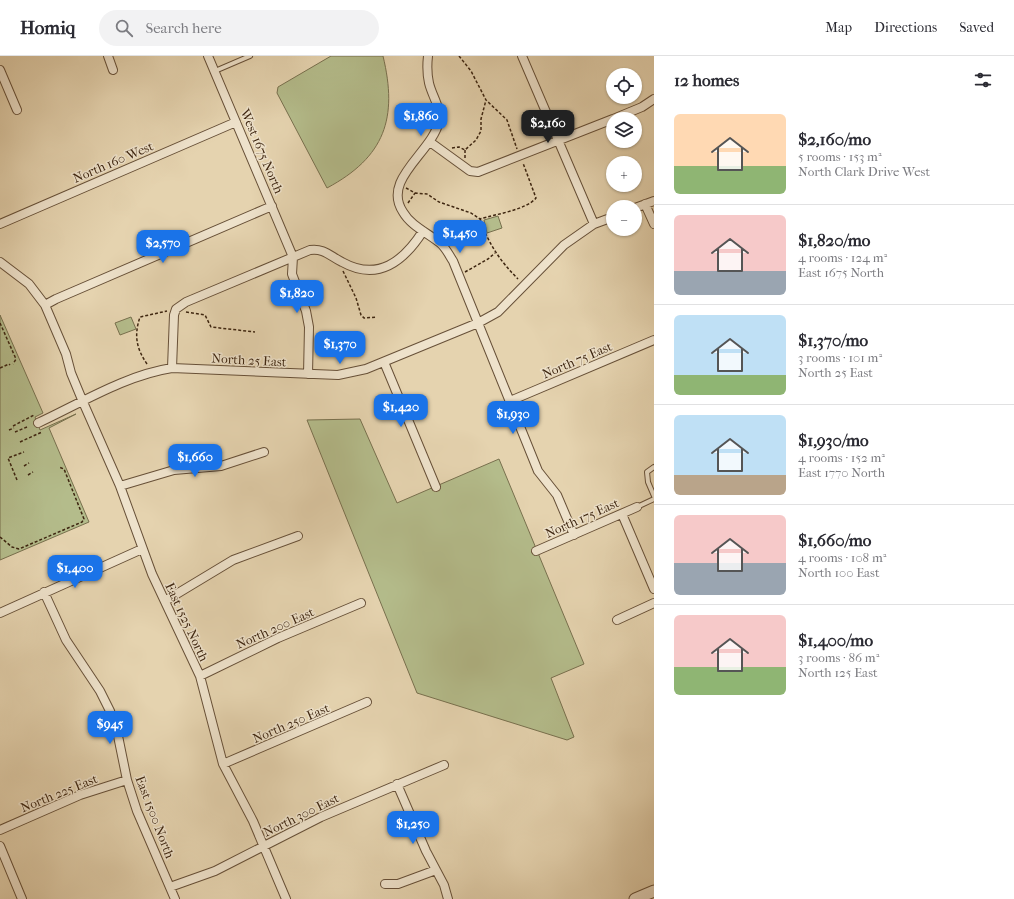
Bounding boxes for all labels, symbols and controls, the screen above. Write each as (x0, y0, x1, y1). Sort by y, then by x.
search box (99, 10, 379, 46)
text: Homiq (20, 17, 75, 39)
icon: search (113, 17, 135, 39)
text: Search here (145, 19, 222, 37)
text: Map (825, 19, 852, 36)
text: Directions (874, 19, 937, 36)
text: Saved (959, 19, 994, 36)
map controls (606, 68, 642, 236)
button: locate (606, 68, 642, 104)
icon: filters (972, 69, 994, 91)
text: 12 homes (674, 70, 739, 90)
pin: $1,860 (388, 103, 454, 137)
street label: West 1675 North (237, 106, 287, 196)
text: $1,860 (403, 108, 439, 123)
pin: $2,160 (515, 110, 581, 144)
button: layers (606, 112, 642, 148)
text: $2,160 (530, 115, 566, 130)
text: $2,160/mo (798, 129, 871, 149)
icon: home (706, 130, 754, 178)
street label: North 160 West (71, 138, 156, 186)
text: 5 rooms · 153 m² (798, 149, 882, 164)
button: + (606, 156, 642, 192)
text: North Clark Drive West (798, 164, 930, 179)
button: − (606, 200, 642, 236)
pin: $1,450 (427, 220, 493, 254)
text: $1,450 (443, 225, 477, 240)
pin: $2,570 (130, 230, 196, 264)
text: $1,820/mo (798, 230, 870, 250)
icon: home (706, 231, 754, 279)
text: $2,570 (145, 235, 181, 250)
text: 4 rooms · 124 m² (798, 250, 887, 265)
text: East 1675 North (798, 265, 884, 280)
pin: $1,820 (264, 280, 330, 314)
text: $1,820 (280, 285, 314, 300)
text: $1,370/mo (798, 330, 868, 350)
pin: $1,370 (307, 331, 373, 365)
icon: home (706, 331, 754, 379)
text: $1,370 (323, 336, 357, 351)
street label: North 75 East (540, 338, 615, 381)
text: 3 rooms · 101 m² (798, 350, 882, 365)
street label: North 25 East (211, 351, 287, 369)
text: North 25 East (798, 365, 873, 380)
pin: $1,420 (368, 394, 434, 428)
text: $1,420 (383, 399, 419, 414)
pin: $1,930 (480, 401, 546, 435)
text: $1,930 (496, 406, 530, 421)
text: $1,930/mo (798, 430, 869, 450)
icon: home (706, 431, 754, 479)
pin: $1,660 (162, 444, 228, 478)
text: $1,660 (177, 449, 213, 464)
text: 4 rooms · 152 m² (798, 450, 885, 465)
text: East 1770 North (798, 465, 885, 480)
street label: North 175 East (543, 495, 622, 541)
text: $1,660/mo (798, 530, 871, 550)
icon: home (706, 531, 754, 579)
text: 4 rooms · 108 m² (798, 550, 886, 565)
pin: $1,400 (42, 555, 108, 589)
text: $1,400 (57, 560, 93, 575)
text: North 100 East (798, 565, 880, 580)
street label: East 1525 North (162, 580, 212, 664)
street label: North 200 East (234, 604, 317, 652)
text: $1,400/mo (798, 630, 873, 650)
icon: home (706, 631, 754, 679)
text: 3 rooms · 86 m² (798, 650, 879, 665)
text: North 125 East (798, 665, 878, 680)
street label: North 250 East (250, 700, 332, 746)
pin: $945 (86, 711, 134, 745)
text: $945 (97, 716, 123, 731)
street label: North 225 East (18, 771, 100, 815)
street label: East 1500 North (132, 774, 178, 861)
street label: North 300 East (261, 790, 342, 840)
pin: $1,250 (380, 811, 446, 845)
text: $1,250 (396, 816, 430, 831)

